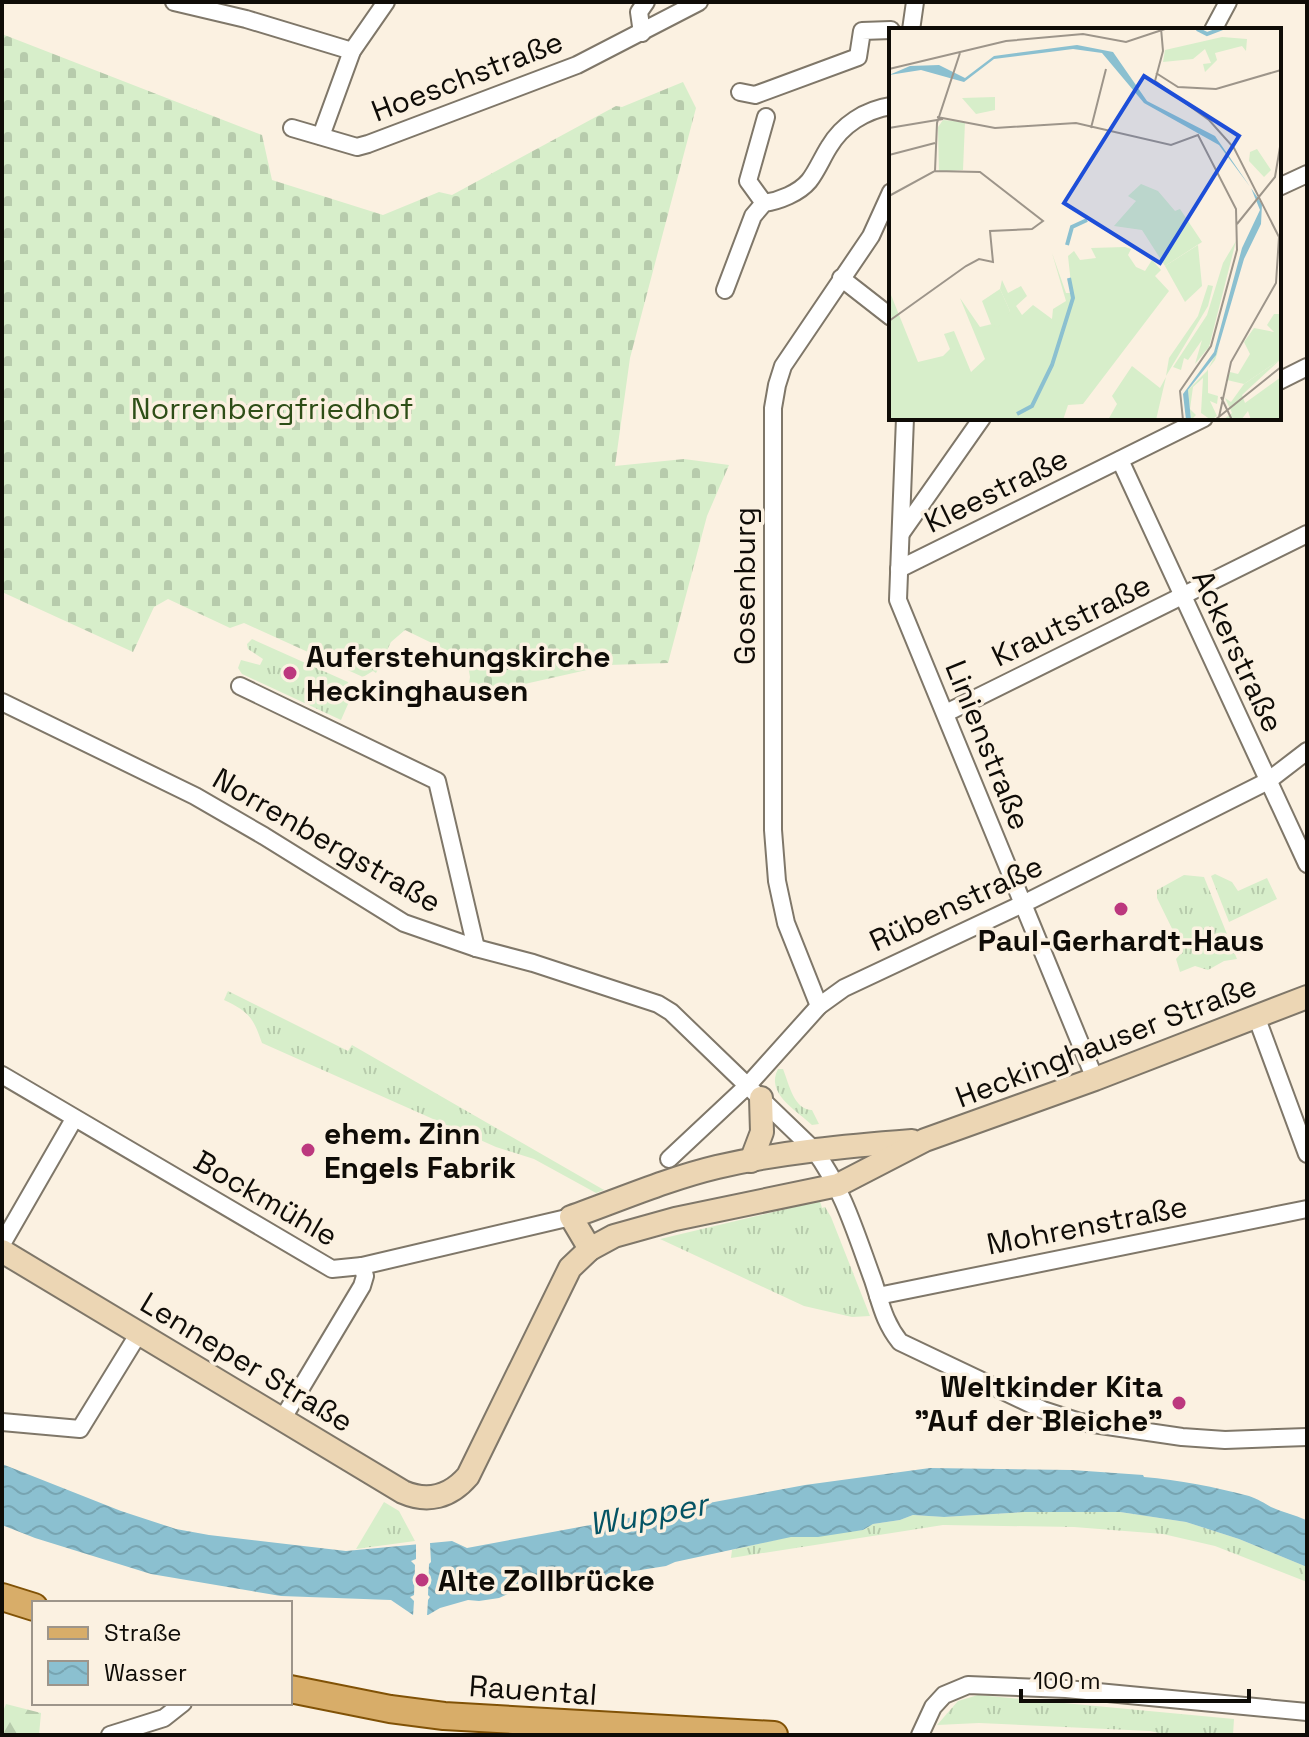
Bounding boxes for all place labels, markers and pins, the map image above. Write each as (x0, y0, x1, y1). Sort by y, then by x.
place label: Auferstehungskirche Heckinghausen (306, 637, 610, 710)
marker: Auferstehungskirche Heckinghausen (281, 664, 299, 682)
marker: Paul-Gerhardt-Haus (1112, 900, 1130, 918)
place label: Paul-Gerhardt-Haus (978, 921, 1264, 960)
place label: ehem. Zinn Engels Fabrik (324, 1114, 516, 1187)
marker: ehem. Zinn Engels Fabrik (299, 1141, 317, 1159)
place label: Weltkinder Kita "Auf der Bleiche" (914, 1367, 1163, 1440)
marker: Weltkinder Kita "Auf der Bleiche" (1170, 1394, 1188, 1412)
place label: Alte Zollbrücke (438, 1561, 655, 1600)
marker: Alte Zollbrücke (413, 1571, 431, 1589)

